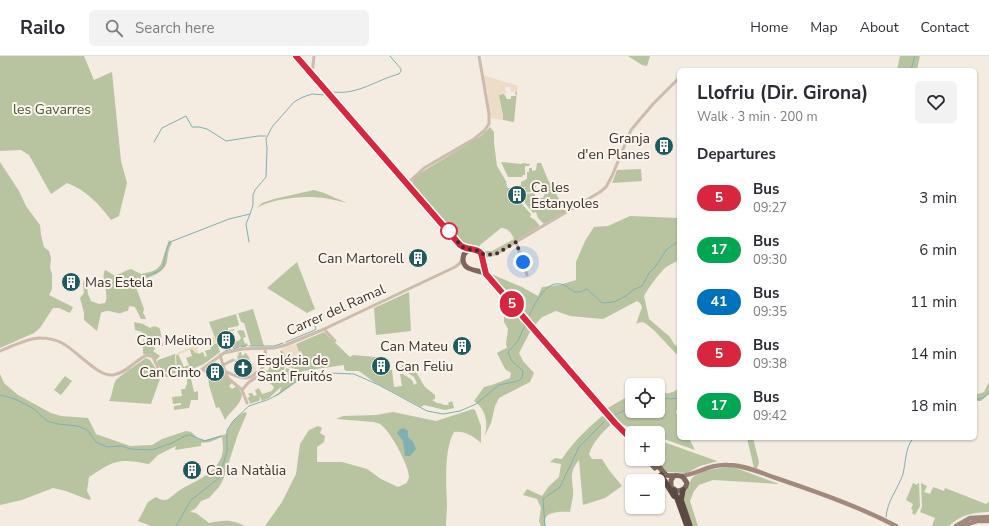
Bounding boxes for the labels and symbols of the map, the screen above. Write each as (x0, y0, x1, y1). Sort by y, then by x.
park label: les Gavarres (13, 100, 91, 119)
place label: Granja d'en Planes (577, 129, 650, 164)
building icon: Granja d'en Planes (653, 135, 675, 157)
place label: Ca les Estanyoles (531, 178, 599, 213)
building icon: Ca les Estanyoles (506, 184, 528, 206)
unlabelled marker (440, 222, 458, 240)
building icon: Can Martorell (407, 247, 429, 269)
place label: Can Martorell (318, 249, 405, 268)
your location (513, 252, 533, 272)
building icon: Mas Estela (60, 271, 82, 293)
place label: Mas Estela (85, 273, 153, 292)
street label: Carrer del Ramal (284, 279, 389, 340)
line badge: 5 (499, 291, 525, 317)
building icon: Can Meliton (215, 329, 237, 351)
place label: Can Meliton (136, 331, 212, 350)
building icon: Can Mateu (451, 335, 473, 357)
place label: Can Mateu (380, 337, 448, 356)
place label: Església de Sant Fruitós (257, 351, 333, 386)
building icon: Can Feliu (370, 355, 392, 377)
church icon: Església de Sant Fruitós (232, 357, 254, 379)
place label: Can Feliu (395, 357, 453, 376)
building icon: Can Cinto (204, 361, 226, 383)
place label: Can Cinto (140, 363, 201, 382)
building icon: Ca la Natàlia (181, 459, 203, 481)
place label: Ca la Natàlia (206, 461, 286, 480)

